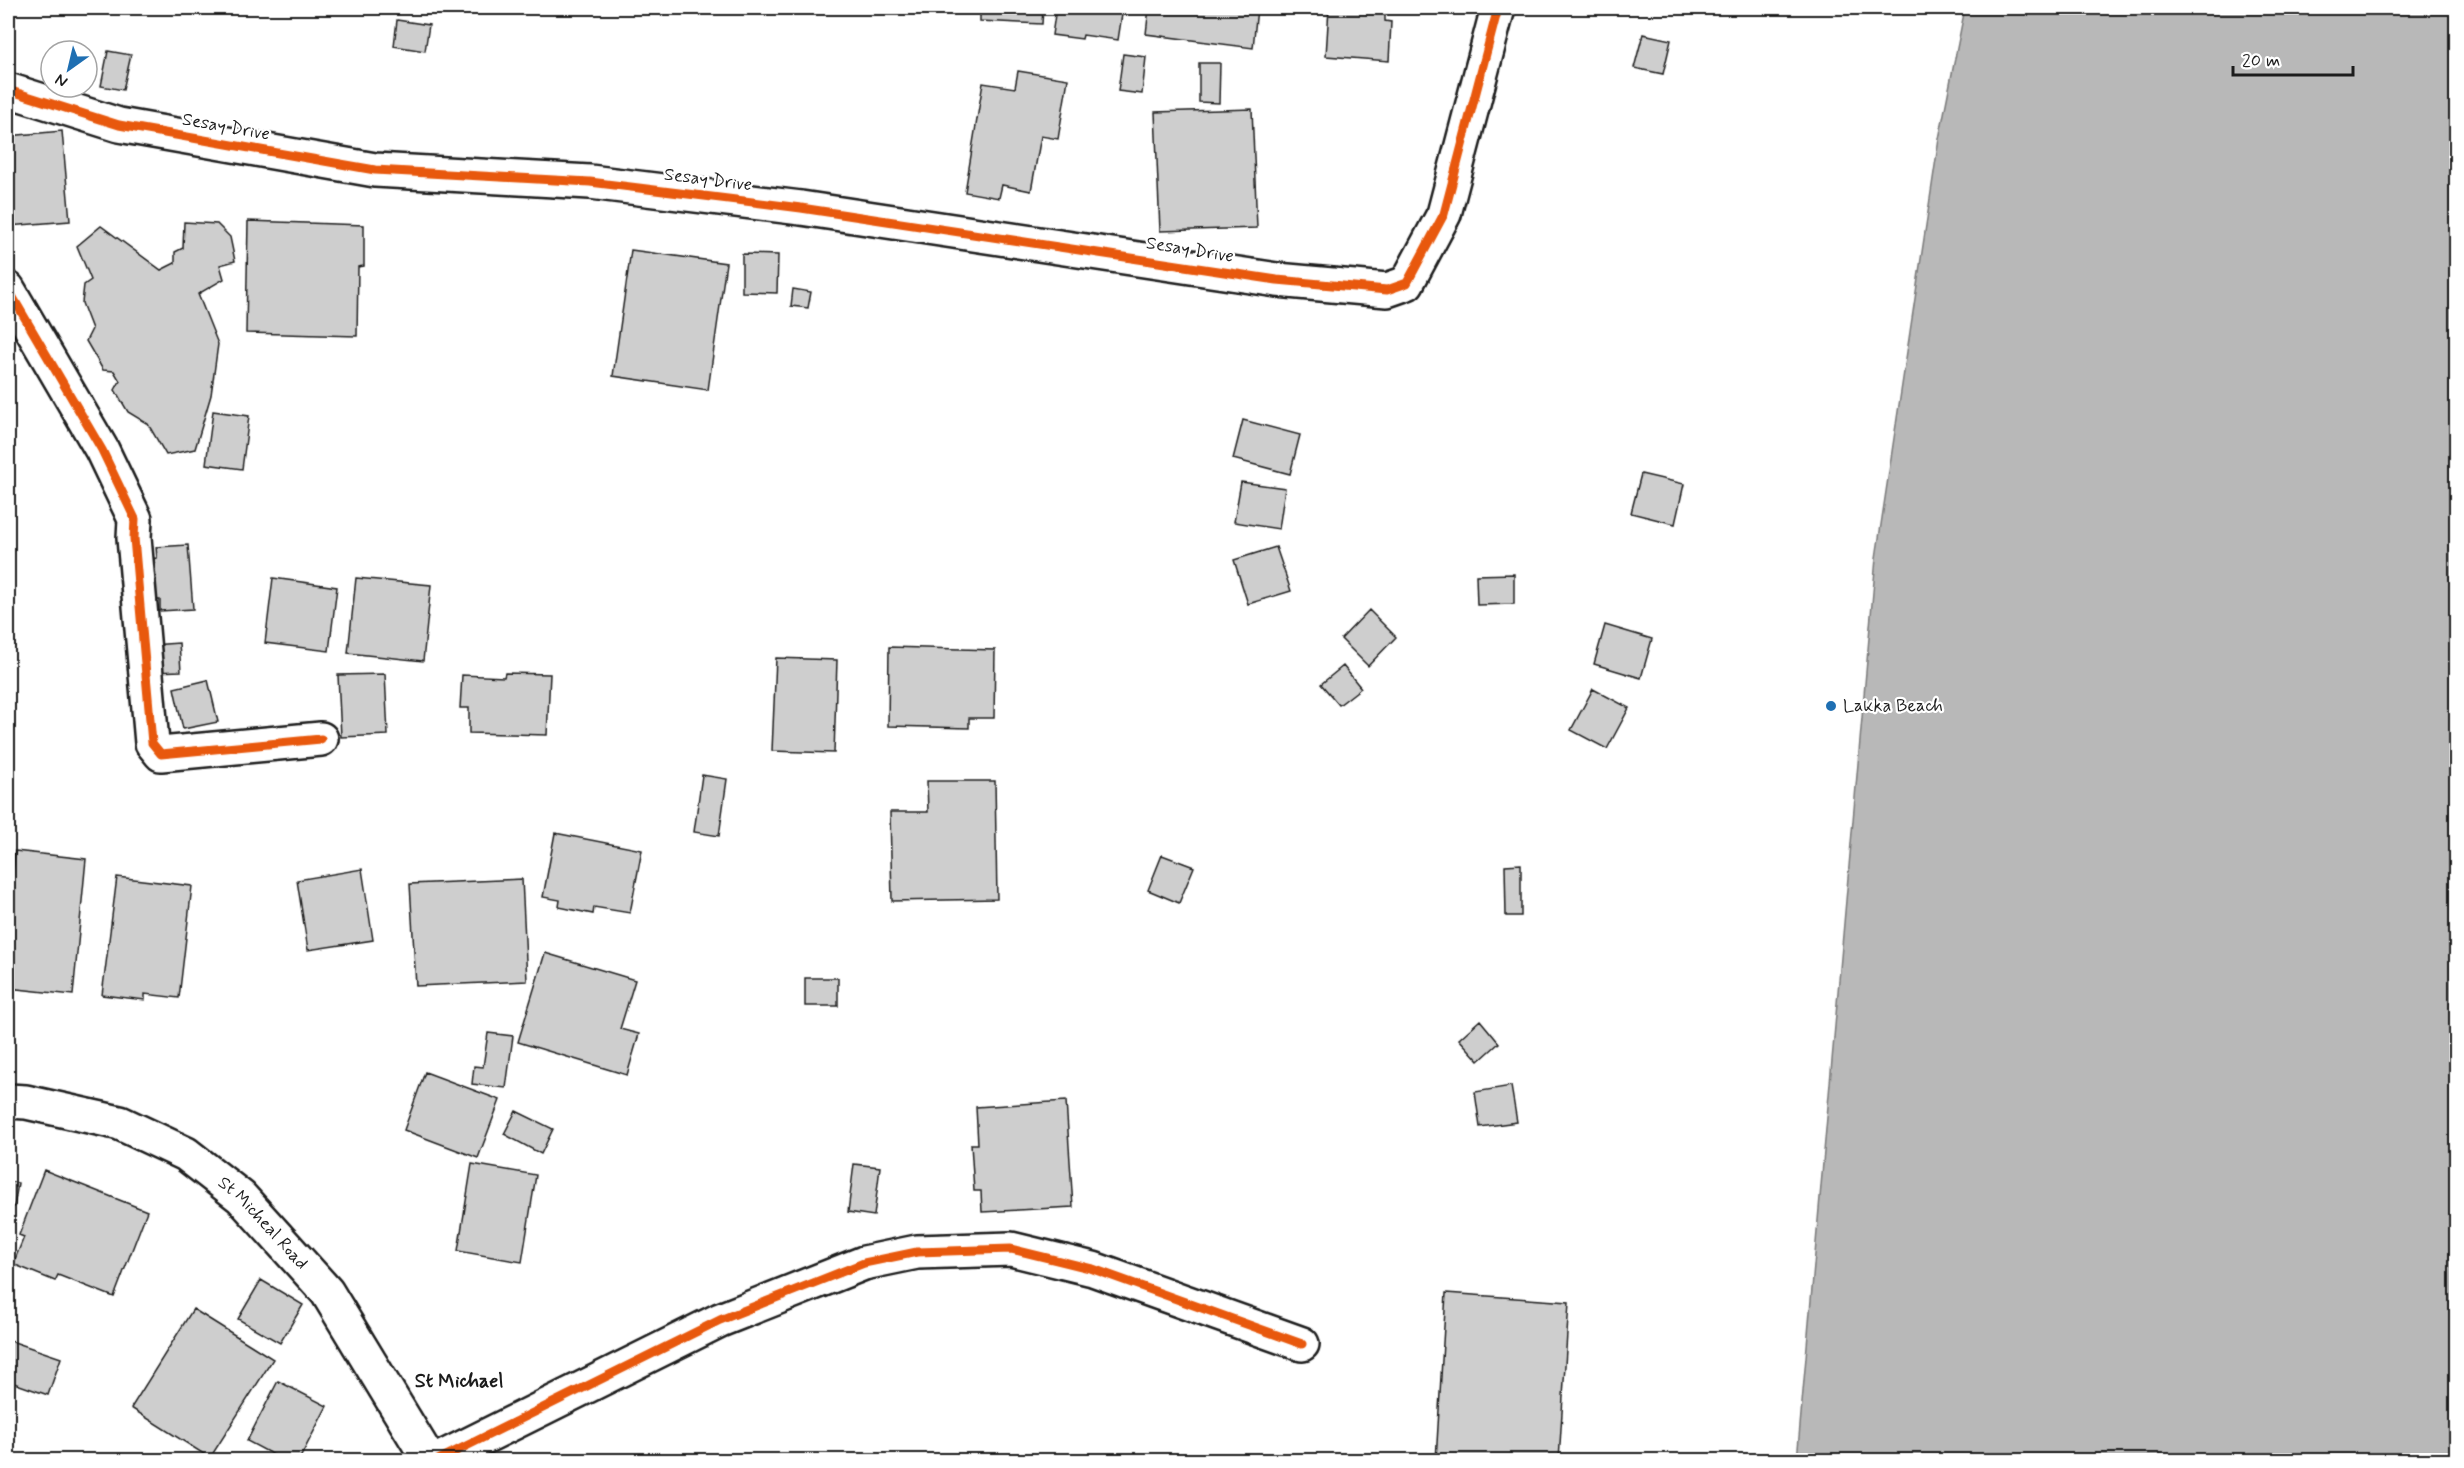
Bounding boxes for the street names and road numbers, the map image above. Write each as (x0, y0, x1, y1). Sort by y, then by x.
street label: Sesay Drive (180, 108, 272, 146)
street label: Sesay Drive (663, 163, 753, 197)
street label: Sesay Drive (1144, 231, 1236, 269)
street label: St Micheal Road (213, 1171, 313, 1275)

